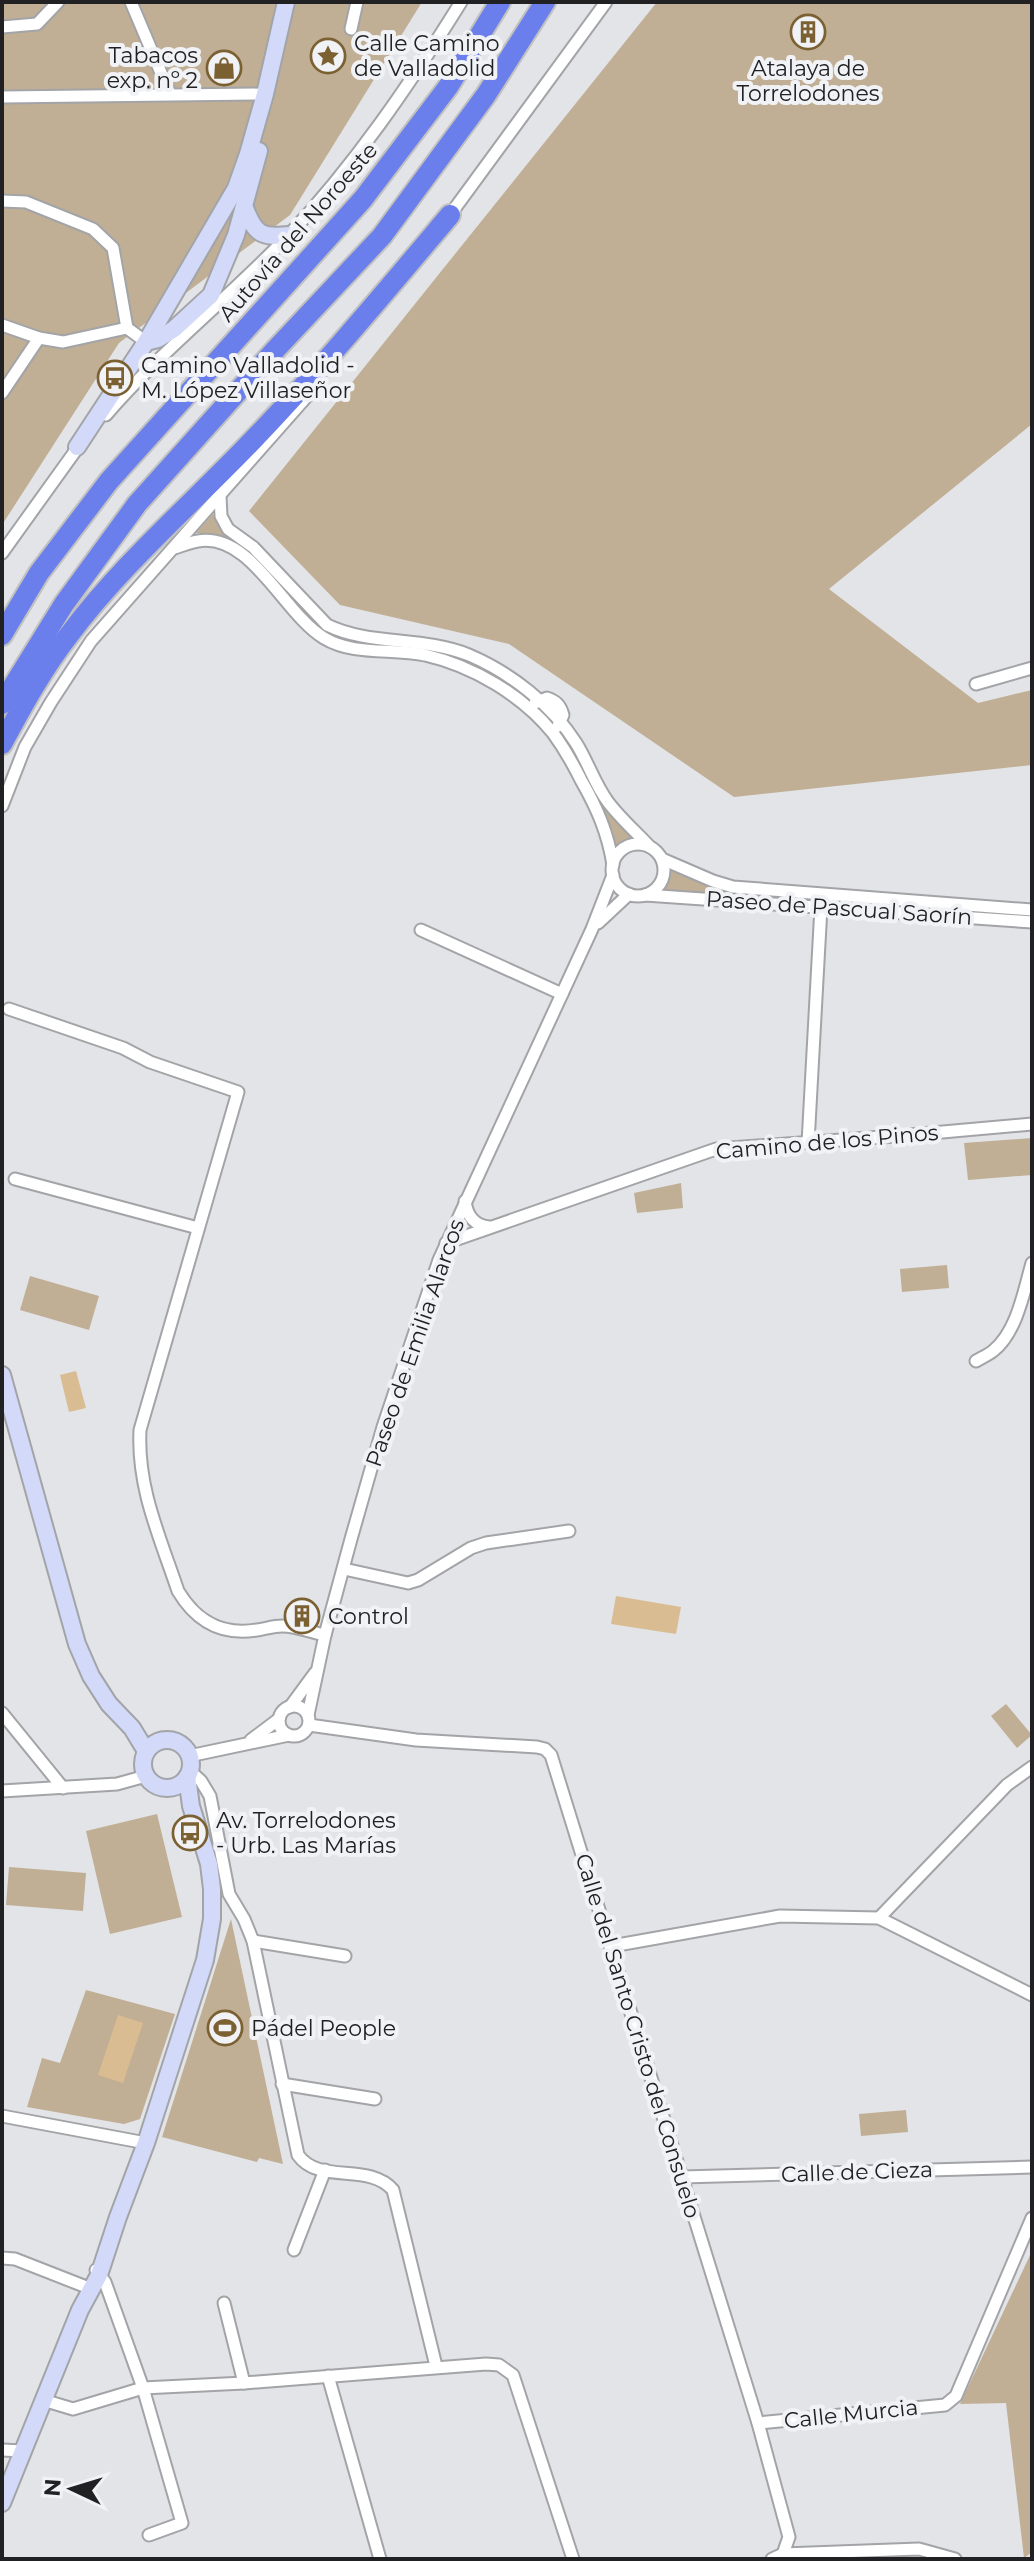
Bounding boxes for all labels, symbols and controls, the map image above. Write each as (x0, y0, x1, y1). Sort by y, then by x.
building icon: Atalaya de Torrelodones (789, 13, 827, 51)
place label: Calle Camino de Valladolid (354, 30, 500, 82)
place icon: Calle Camino de Valladolid (309, 37, 347, 75)
place label: Tabacos exp. nº 2 (107, 42, 198, 94)
shop icon: Tabacos exp. nº 2 (205, 49, 243, 87)
place label: Atalaya de Torrelodones (736, 55, 880, 107)
street label: Autovía del Noroeste (213, 137, 383, 327)
place label: Camino Valladolid - M. López Villaseñor (141, 352, 355, 404)
bus stop icon: Camino Valladolid - M. López Villaseñor (96, 359, 134, 397)
street label: Paseo de Pascual Saorín (705, 885, 973, 931)
street label: Camino de los Pinos (715, 1119, 940, 1165)
street label: Paseo de Emilia Alarcos (360, 1215, 470, 1471)
building icon: Control (283, 1597, 321, 1635)
place label: Control (328, 1603, 409, 1630)
place label: Av. Torrelodones - Urb. Las Marías (216, 1807, 396, 1859)
bus stop icon: Av. Torrelodones - Urb. Las Marías (171, 1814, 209, 1852)
street label: Calle del Santo Cristo del Consuelo (570, 1850, 706, 2222)
sports icon: Pádel People (206, 2009, 244, 2047)
place label: Pádel People (251, 2015, 396, 2042)
street label: Calle de Cieza (780, 2156, 934, 2188)
street label: Calle Murcia (783, 2394, 919, 2434)
north arrow (32, 2449, 112, 2529)
text: N (38, 2478, 67, 2497)

